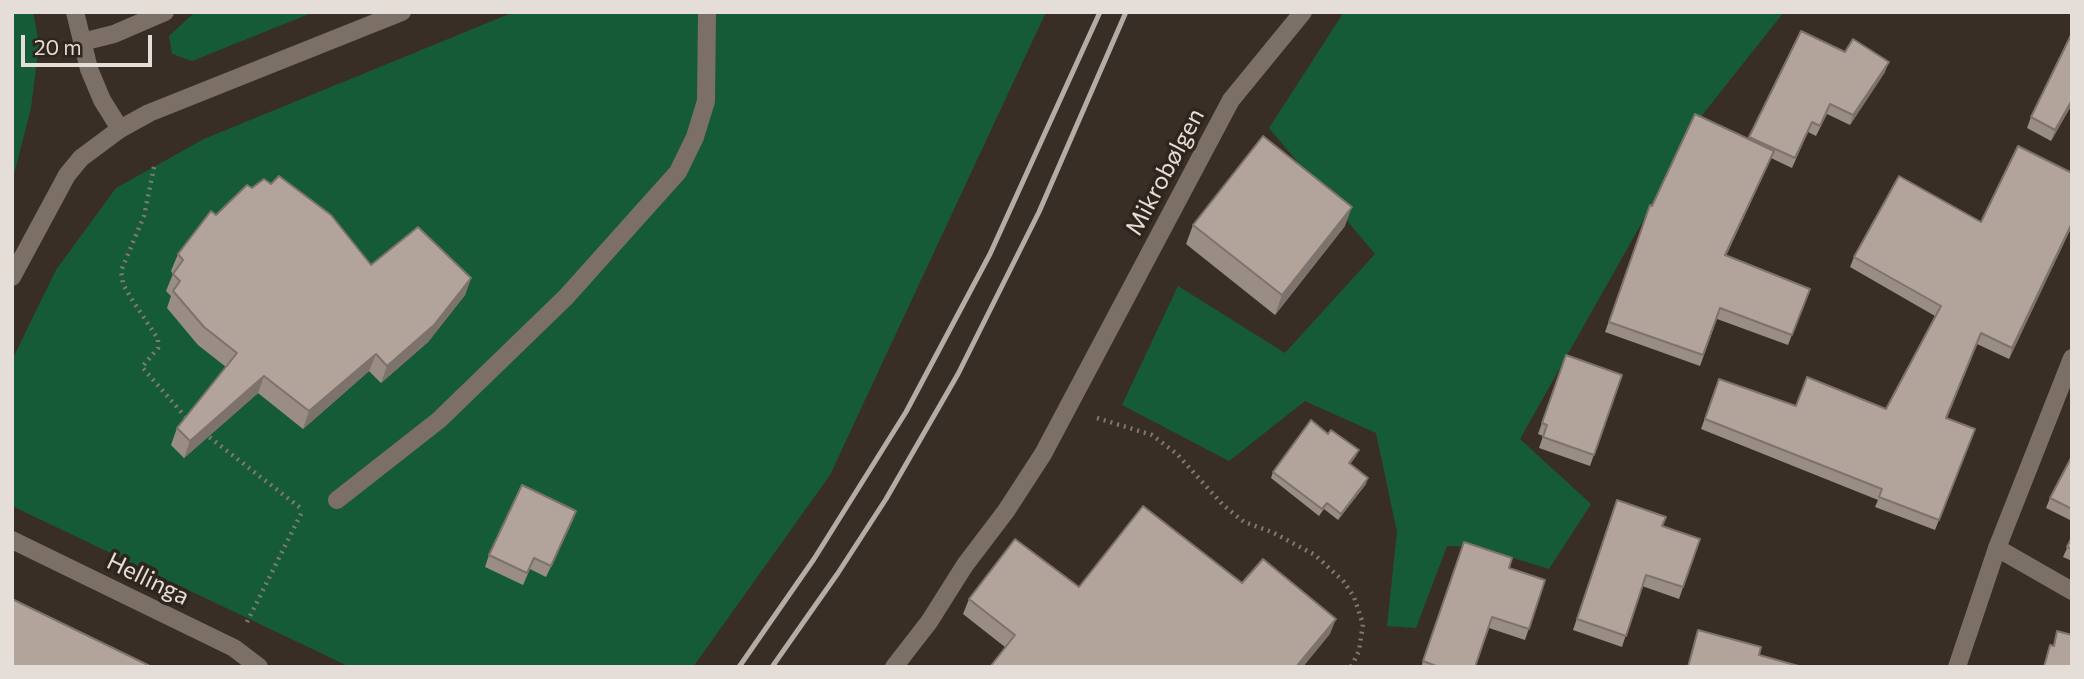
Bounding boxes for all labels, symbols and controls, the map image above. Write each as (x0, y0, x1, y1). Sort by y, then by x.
scale bar (24, 21, 156, 65)
text: 20 m (34, 34, 82, 59)
street label: Mikrobølgen (1120, 104, 1210, 240)
street label: Hellinga (102, 547, 194, 611)

